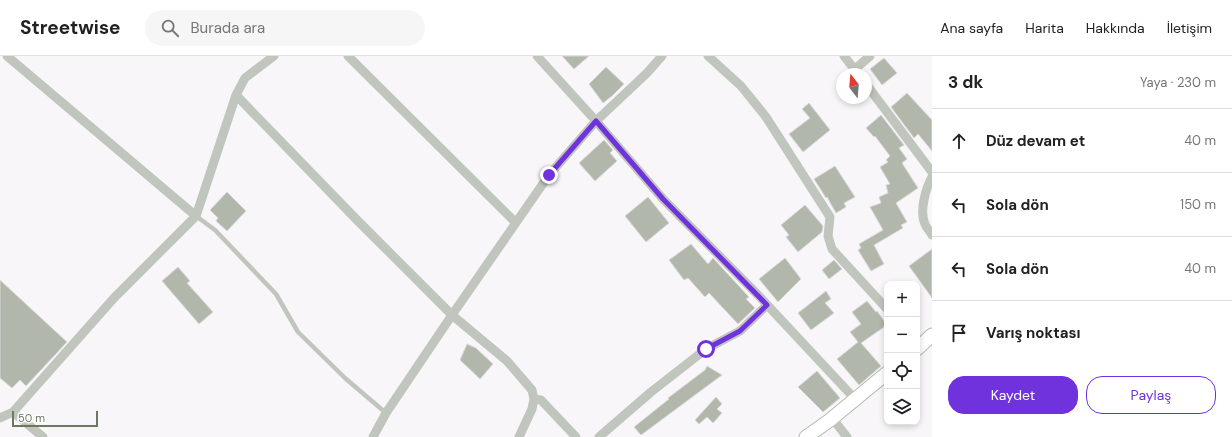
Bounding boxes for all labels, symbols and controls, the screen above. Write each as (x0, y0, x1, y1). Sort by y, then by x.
search box (145, 10, 425, 46)
text: Streetwise (20, 15, 121, 40)
icon: search (159, 17, 181, 39)
text: Burada ara (191, 18, 265, 38)
text: Ana sayfa (940, 19, 1003, 37)
text: Harita (1025, 19, 1064, 37)
text: Hakkında (1086, 19, 1145, 37)
text: İletişim (1167, 19, 1212, 37)
north arrow (836, 68, 872, 104)
text: 3 dk (948, 71, 983, 93)
text: Yaya · 230 m (1140, 74, 1216, 91)
icon: ahead (948, 130, 970, 152)
text: Düz devam et (986, 131, 1085, 151)
text: 40 m (1184, 132, 1216, 149)
route end (540, 166, 558, 184)
icon: left (948, 194, 970, 216)
text: Sola dön (986, 195, 1049, 215)
text: 150 m (1180, 196, 1216, 213)
icon: left (948, 258, 970, 280)
text: Sola dön (986, 259, 1049, 279)
text: 40 m (1184, 260, 1216, 277)
map controls (884, 281, 920, 425)
button: + (884, 281, 920, 317)
button: − (884, 317, 920, 353)
icon: arrive (948, 322, 970, 344)
text: Varış noktası (986, 323, 1080, 343)
route start (697, 340, 715, 358)
button: locate (884, 353, 920, 389)
button: Kaydet (948, 376, 1078, 414)
button: Paylaş (1086, 376, 1216, 414)
button: layers (884, 389, 920, 425)
scale bar (12, 409, 98, 428)
text: 50 m (18, 411, 45, 425)

